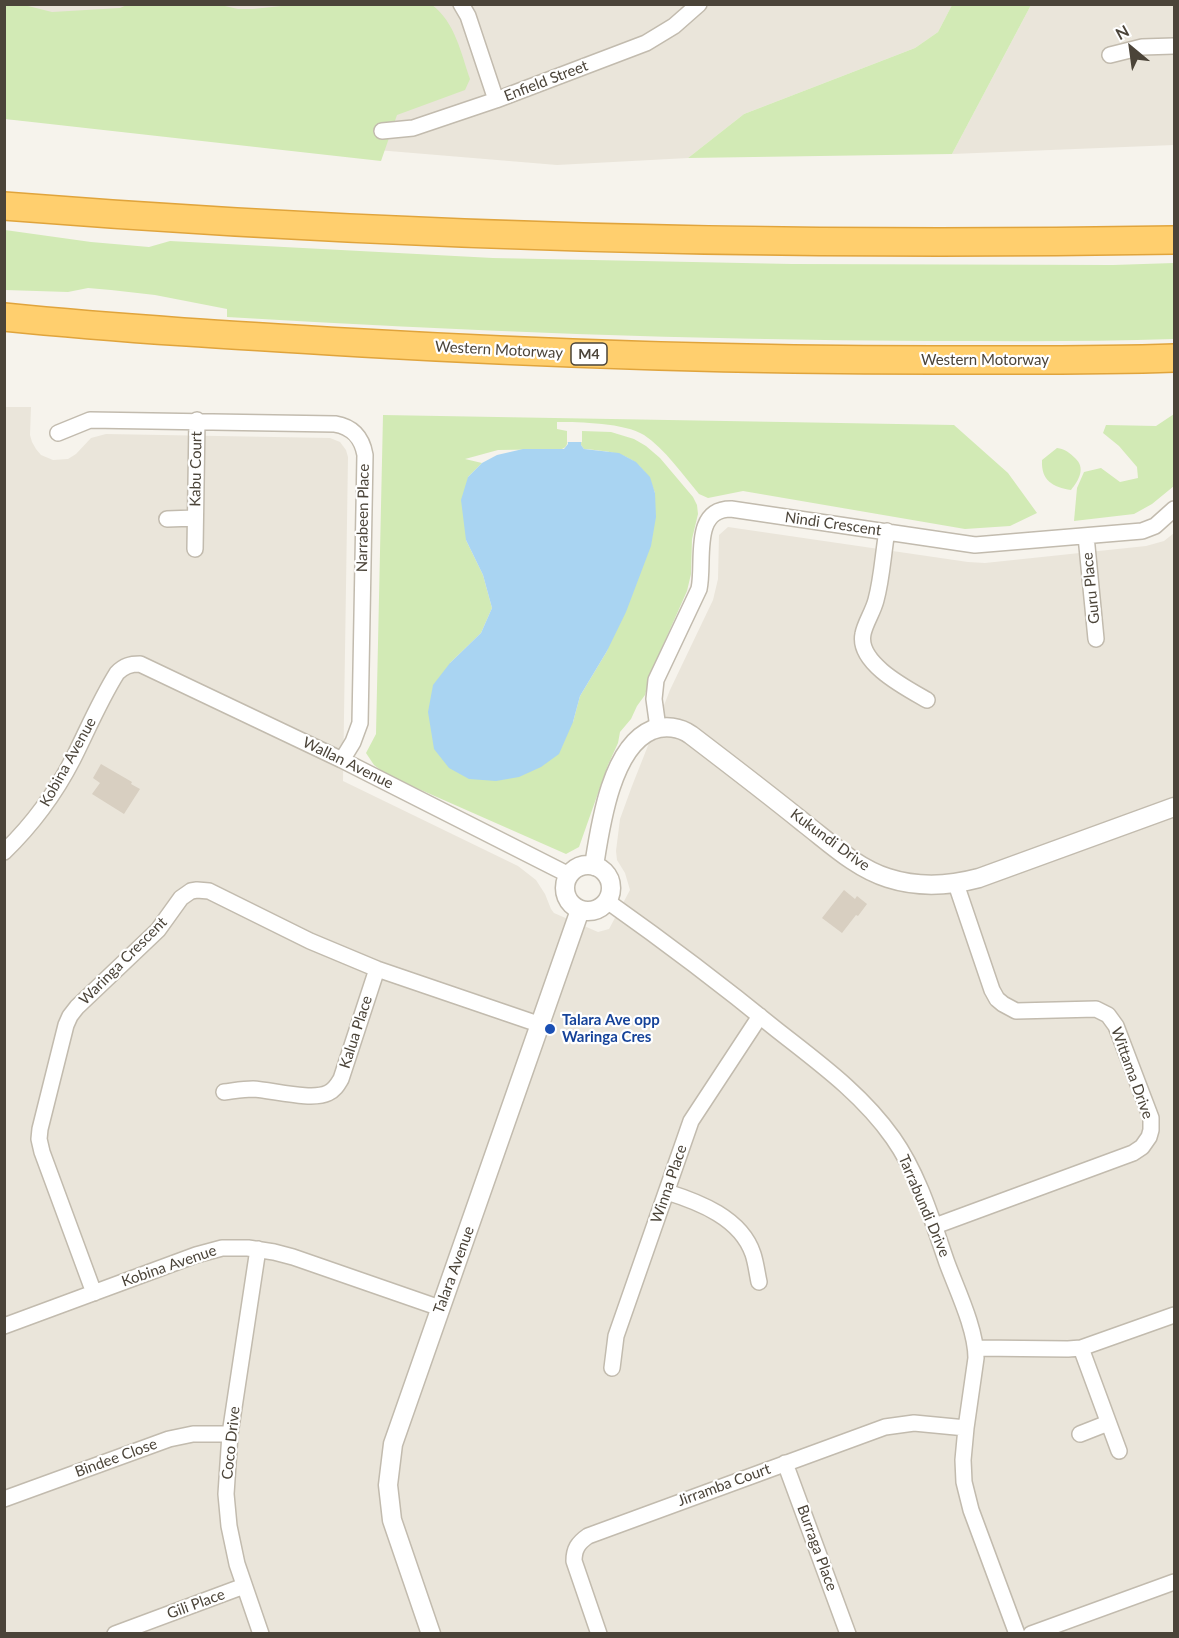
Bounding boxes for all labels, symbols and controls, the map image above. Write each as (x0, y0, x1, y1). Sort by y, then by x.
north arrow (1101, 18, 1161, 78)
text: N (1112, 21, 1132, 43)
street label: Enfield Street (501, 57, 591, 105)
street label: Western Motorway (435, 338, 563, 362)
road number: M4 (571, 343, 607, 365)
street label: Western Motorway (921, 351, 1049, 369)
street label: Kabu Court (186, 431, 206, 507)
street label: Narrabeen Place (353, 464, 373, 572)
street label: Nindi Crescent (784, 508, 882, 540)
street label: Guru Place (1078, 551, 1104, 625)
street label: Kobina Avenue (36, 714, 100, 810)
street label: Wallan Avenue (300, 733, 396, 793)
street label: Kukundi Drive (787, 805, 873, 875)
street label: Waringa Crescent (75, 913, 171, 1009)
street label: Kalua Place (336, 993, 376, 1071)
place label: Talara Ave opp Waringa Cres (562, 1011, 660, 1046)
marker: Talara Ave opp Waringa Cres (543, 1022, 557, 1036)
street label: Wittama Drive (1107, 1025, 1157, 1121)
street label: Winna Place (647, 1142, 691, 1226)
street label: Tarrabundi Drive (894, 1152, 954, 1260)
street label: Talara Avenue (430, 1224, 478, 1316)
street label: Kobina Avenue (119, 1241, 219, 1291)
street label: Coco Drive (218, 1406, 244, 1480)
street label: Bindee Close (72, 1435, 160, 1481)
street label: Jirramba Court (675, 1460, 773, 1510)
street label: Burraga Place (793, 1503, 841, 1593)
street label: Gili Place (165, 1585, 227, 1623)

